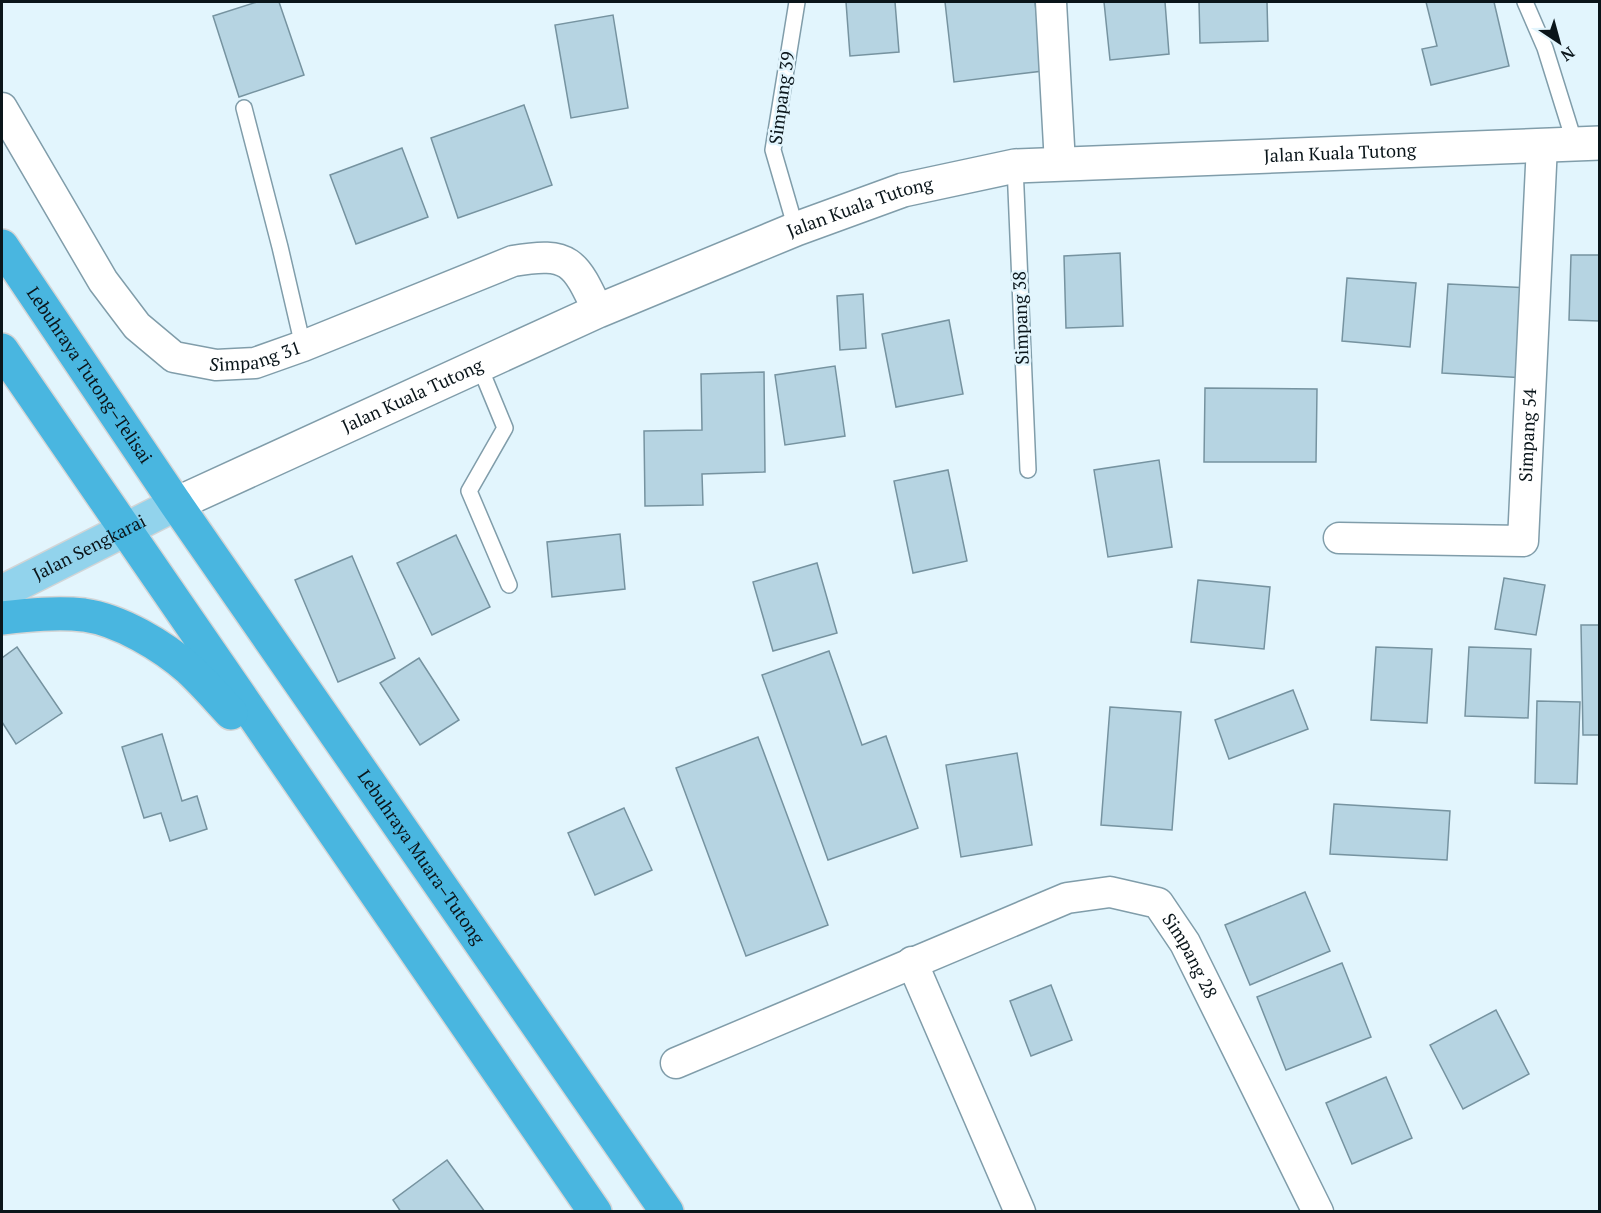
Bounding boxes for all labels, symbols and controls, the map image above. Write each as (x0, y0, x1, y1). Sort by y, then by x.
north arrow (1529, 12, 1589, 72)
text: N (1556, 42, 1579, 67)
street label: Simpang 39 (763, 50, 799, 146)
street label: Jalan Kuala Tutong (1263, 137, 1417, 167)
street label: Jalan Kuala Tutong (783, 171, 935, 242)
street label: Simpang 38 (1006, 271, 1034, 365)
street label: Lebuhraya Tutong–Telisai (22, 282, 158, 468)
street label: Simpang 31 (207, 335, 304, 376)
street label: Jalan Kuala Tutong (338, 352, 487, 438)
street label: Simpang 54 (1513, 387, 1541, 482)
street label: Jalan Sengkarai (28, 508, 150, 585)
street label: Lebuhraya Muara–Tutong (353, 765, 491, 949)
street label: Simpang 28 (1157, 908, 1223, 1002)

